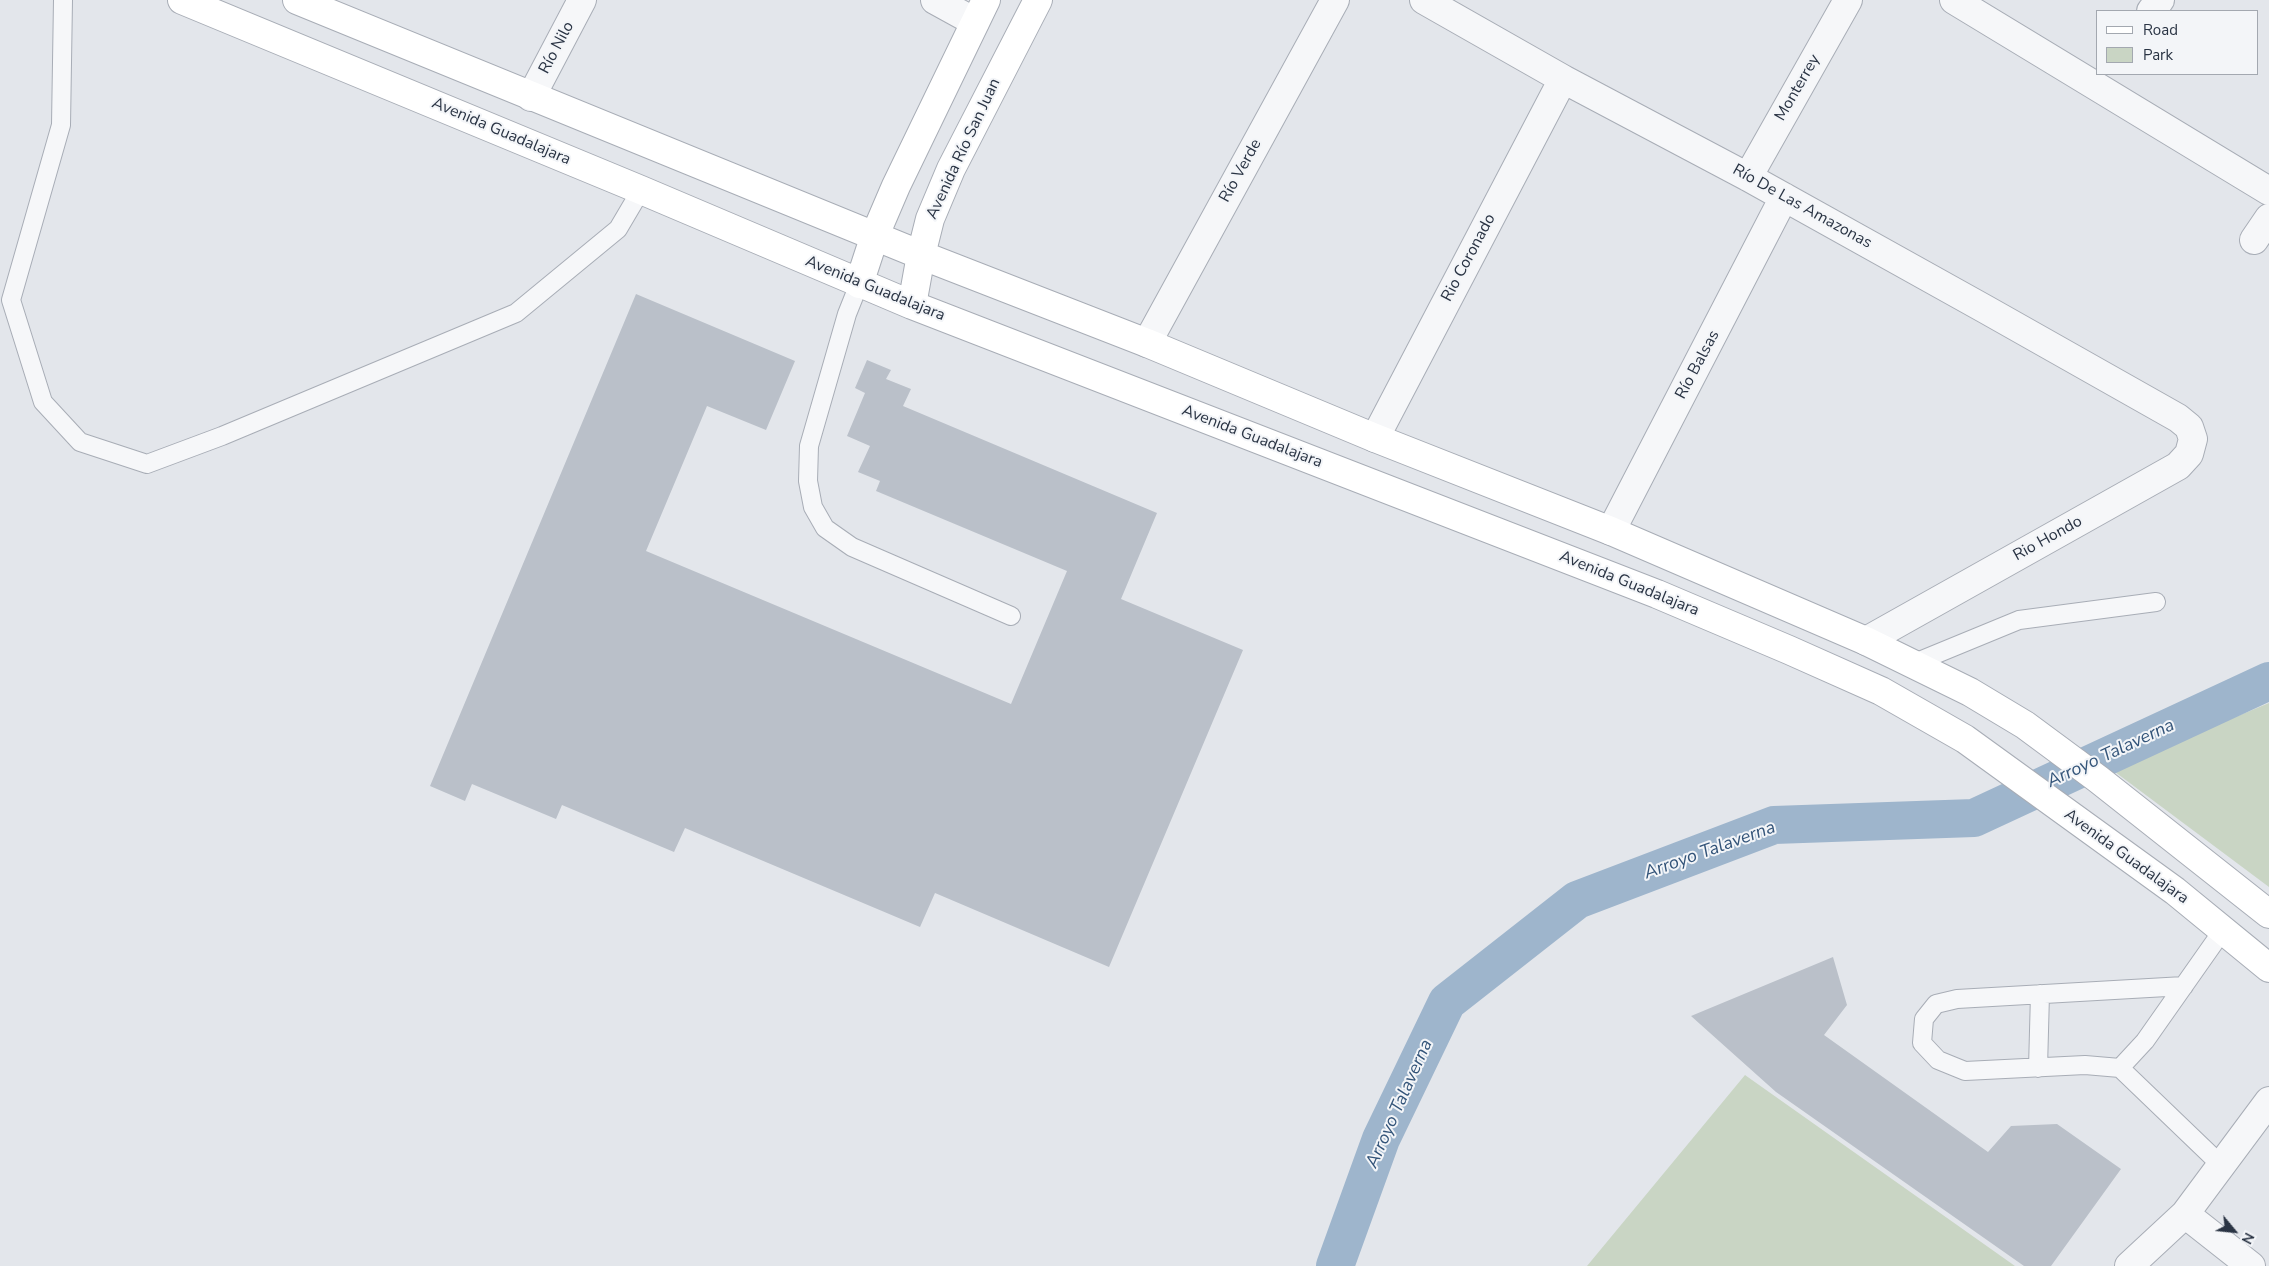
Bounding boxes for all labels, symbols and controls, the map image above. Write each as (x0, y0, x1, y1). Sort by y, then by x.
legend (2096, 10, 2259, 75)
street label: Río Nilo (535, 19, 579, 77)
text: Road (2143, 20, 2178, 40)
text: Park (2143, 45, 2173, 65)
street label: Monterrey (1771, 51, 1825, 125)
street label: Avenida Río San Juan (923, 75, 1005, 223)
street label: Avenida Guadalajara (429, 94, 573, 170)
street label: Río Verde (1216, 136, 1266, 206)
street label: Río De Las Amazonas (1729, 161, 1875, 253)
street label: Rio Coronado (1438, 211, 1500, 305)
street label: Avenida Guadalajara (802, 252, 948, 326)
street label: Río Balsas (1672, 327, 1724, 403)
street label: Avenida Guadalajara (1179, 401, 1325, 473)
street label: Rio Hondo (2010, 512, 2086, 566)
street label: Avenida Guadalajara (1556, 547, 1702, 621)
water label: Arroyo Talaverna (2044, 715, 2178, 793)
street label: Avenida Guadalajara (2060, 805, 2192, 909)
water label: Arroyo Talaverna (1641, 817, 1779, 885)
water label: Arroyo Talaverna (1362, 1036, 1438, 1172)
north arrow (2209, 1206, 2259, 1256)
text: N (2237, 1229, 2259, 1247)

